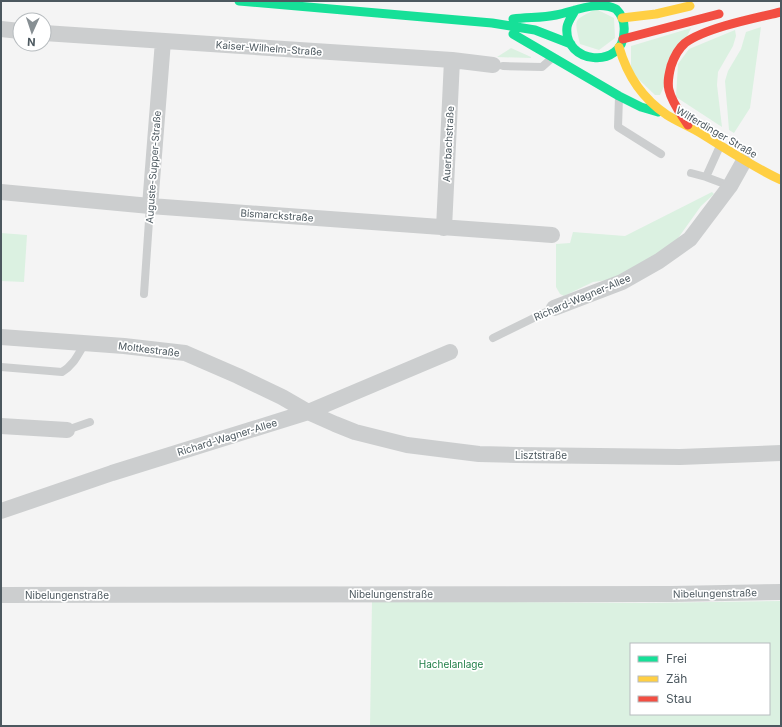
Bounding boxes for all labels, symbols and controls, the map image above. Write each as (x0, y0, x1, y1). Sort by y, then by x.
north arrow (12, 12, 52, 52)
text: N (27, 35, 36, 49)
street label: Kaiser-Wilhelm-Straße (215, 38, 323, 58)
street label: Wilferdinger Straße (674, 104, 760, 160)
street label: Auerbachstraße (440, 106, 456, 182)
street label: Auguste-Supper-Straße (143, 110, 163, 224)
street label: Bismarckstraße (240, 206, 314, 224)
street label: Richard-Wagner-Allee (532, 271, 632, 323)
street label: Moltkestraße (118, 339, 181, 359)
street label: Richard-Wagner-Allee (176, 416, 279, 458)
street label: Lisztstraße (515, 449, 567, 461)
street label: Nibelungenstraße (673, 586, 757, 600)
street label: Nibelungenstraße (349, 588, 433, 600)
street label: Nibelungenstraße (25, 589, 109, 601)
legend (630, 643, 770, 715)
text: Frei (666, 651, 687, 666)
park label: Hachelanlage (419, 658, 483, 670)
text: Zäh (666, 671, 687, 686)
text: Stau (666, 691, 692, 706)

